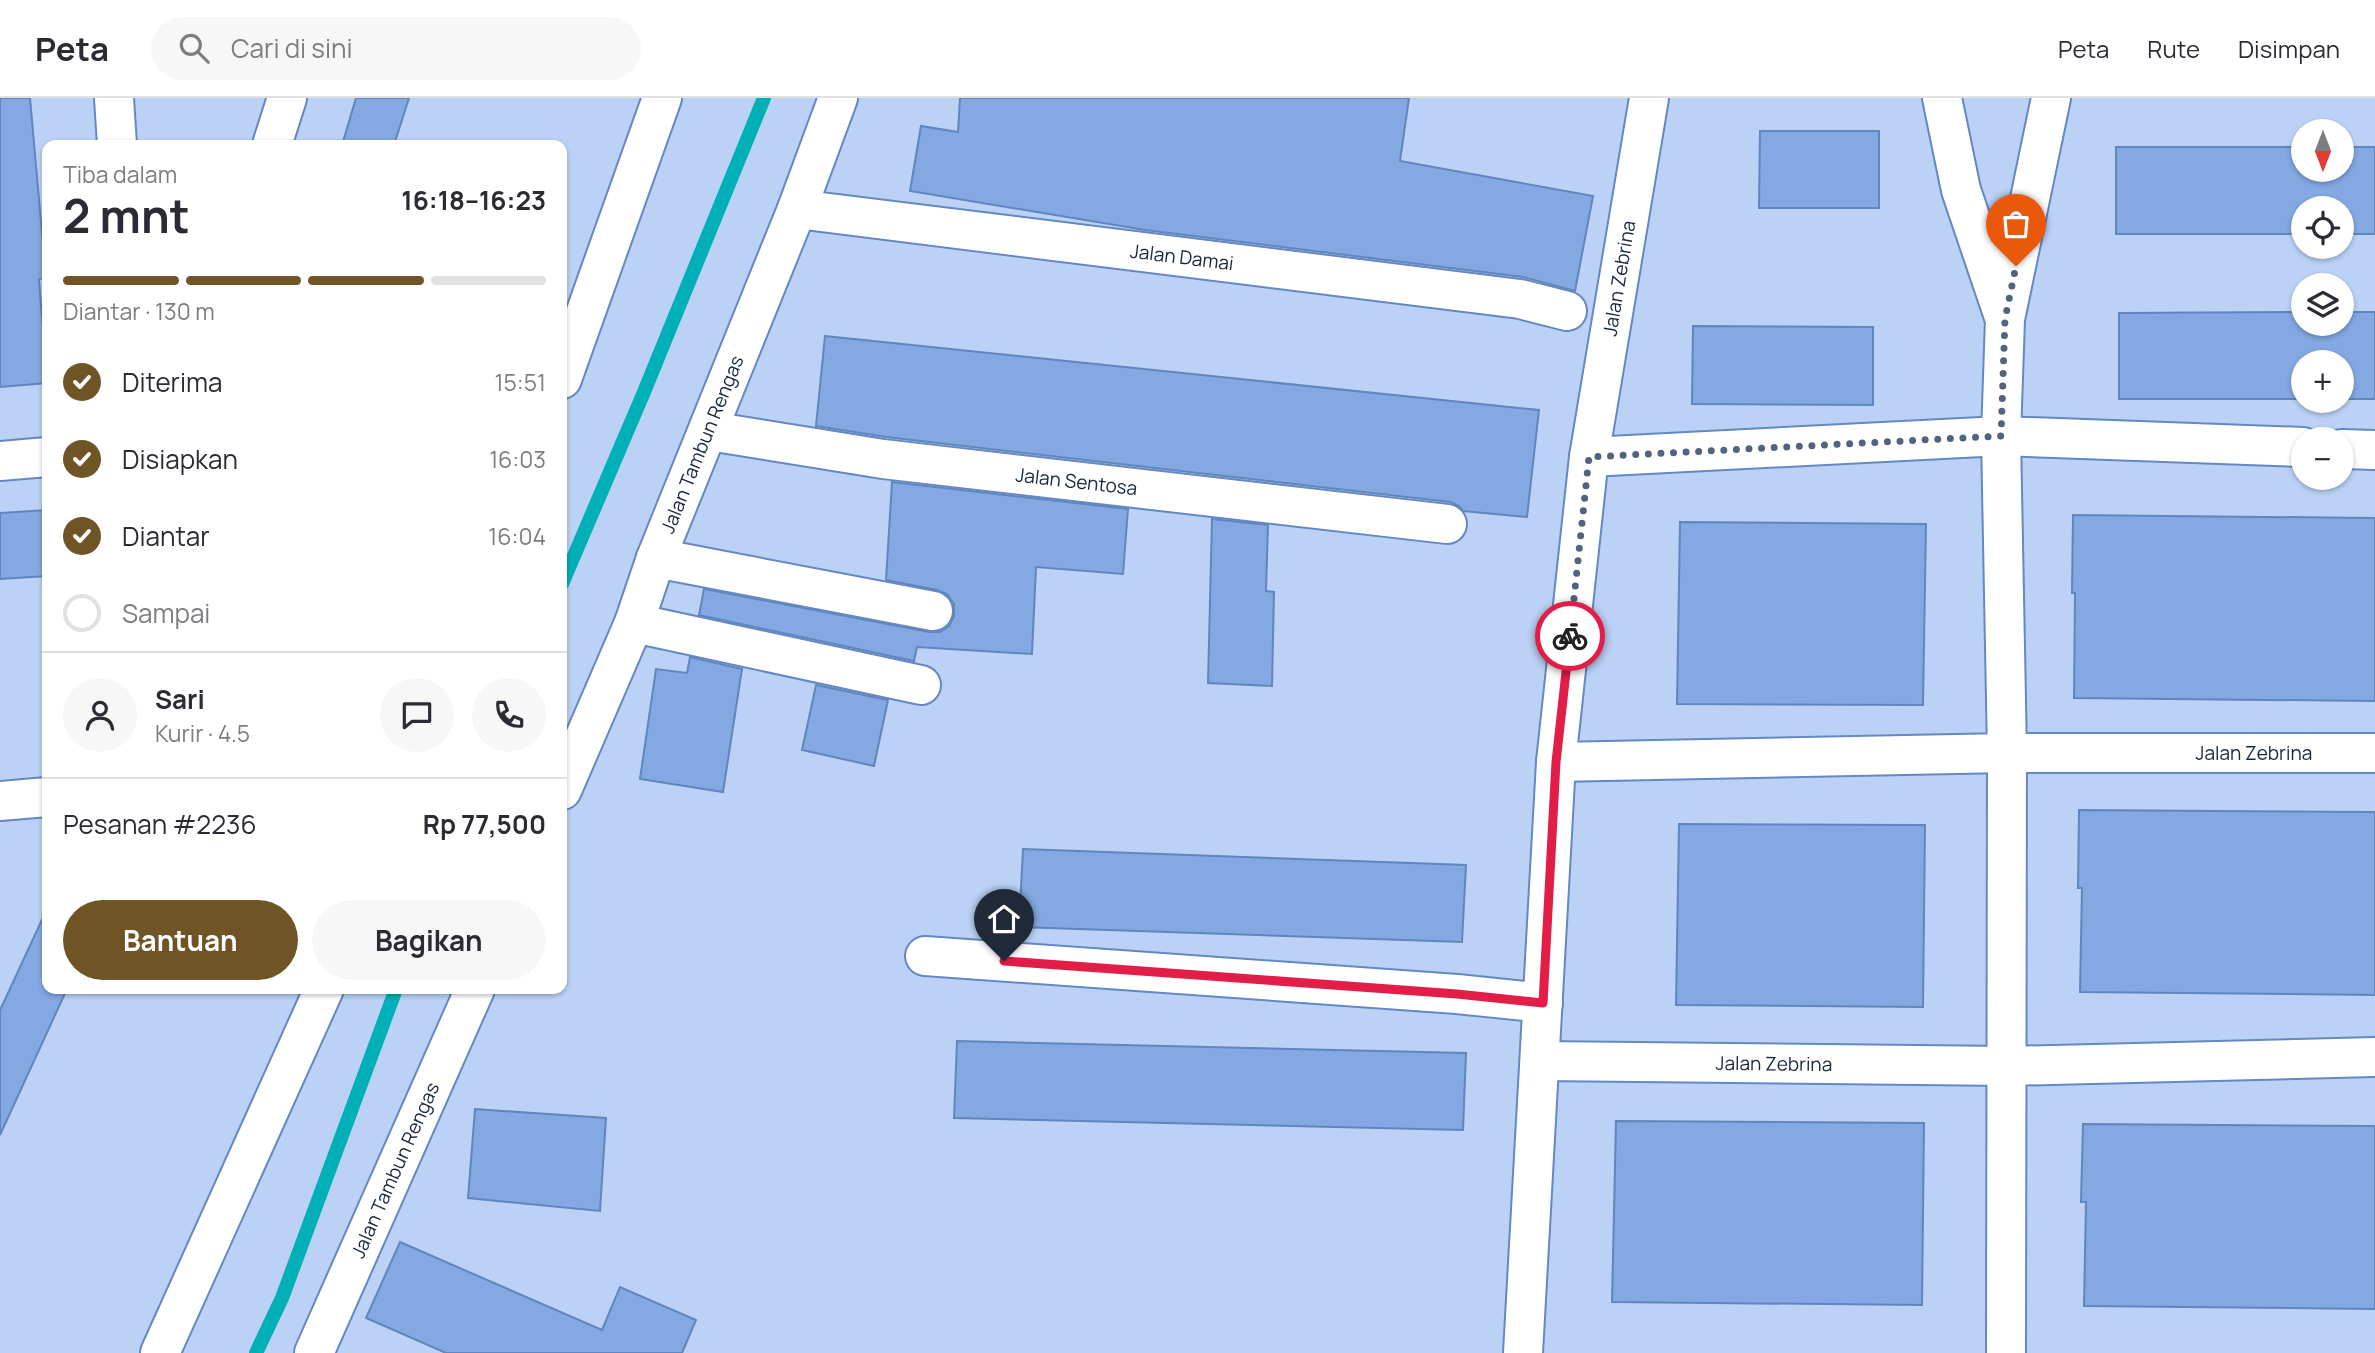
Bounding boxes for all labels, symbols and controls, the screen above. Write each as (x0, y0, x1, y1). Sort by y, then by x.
search box (151, 17, 641, 80)
text: Peta (35, 26, 109, 71)
icon: search (175, 29, 213, 67)
text: Cari di sini (231, 30, 353, 66)
text: Peta (2058, 32, 2109, 65)
text: Rute (2147, 32, 2200, 65)
text: Disimpan (2238, 32, 2340, 65)
north arrow (2291, 119, 2354, 182)
map controls (2291, 119, 2354, 490)
text: Tiba dalam (63, 158, 177, 190)
text: 16:18–16:23 (401, 182, 546, 218)
text: 2 mnt (63, 184, 190, 247)
pin (1986, 194, 2046, 266)
button: locate (2291, 196, 2354, 259)
icon: bag (1997, 205, 2035, 243)
street label: Jalan Zebrina (1596, 219, 1641, 338)
street label: Jalan Damai (1129, 238, 1235, 276)
button: layers (2291, 273, 2354, 336)
text: Diantar · 130 m (63, 295, 215, 327)
button: + (2291, 350, 2354, 413)
street label: Jalan Tambun Rengas (654, 352, 749, 537)
icon: check (63, 363, 101, 401)
text: Diterima (122, 364, 223, 400)
text: 15:51 (495, 366, 546, 398)
button: − (2291, 427, 2354, 490)
icon: check (63, 440, 101, 478)
text: Disiapkan (122, 441, 238, 477)
text: 16:03 (489, 443, 546, 475)
street label: Jalan Sentosa (1014, 461, 1139, 501)
icon: check (63, 517, 101, 555)
text: Diantar (122, 518, 210, 554)
text: 16:04 (488, 520, 546, 552)
text: Sampai (122, 595, 210, 631)
courier (1535, 601, 1605, 671)
icon: bike (1551, 617, 1589, 655)
button: person (63, 678, 137, 752)
button: chat (380, 678, 454, 752)
button: phone (472, 678, 546, 752)
text: Sari (155, 681, 205, 717)
text: Kurir · 4.5 (155, 717, 250, 749)
street label: Jalan Zebrina (2196, 740, 2312, 766)
text: Pesanan #2236 (63, 806, 257, 842)
text: Rp 77,500 (423, 806, 546, 842)
pin (974, 889, 1034, 961)
button: Bantuan (63, 900, 298, 980)
button: Bagikan (312, 900, 546, 980)
icon: home (985, 900, 1023, 938)
street label: Jalan Zebrina (1716, 1050, 1832, 1077)
street label: Jalan Tambun Rengas (345, 1078, 445, 1262)

